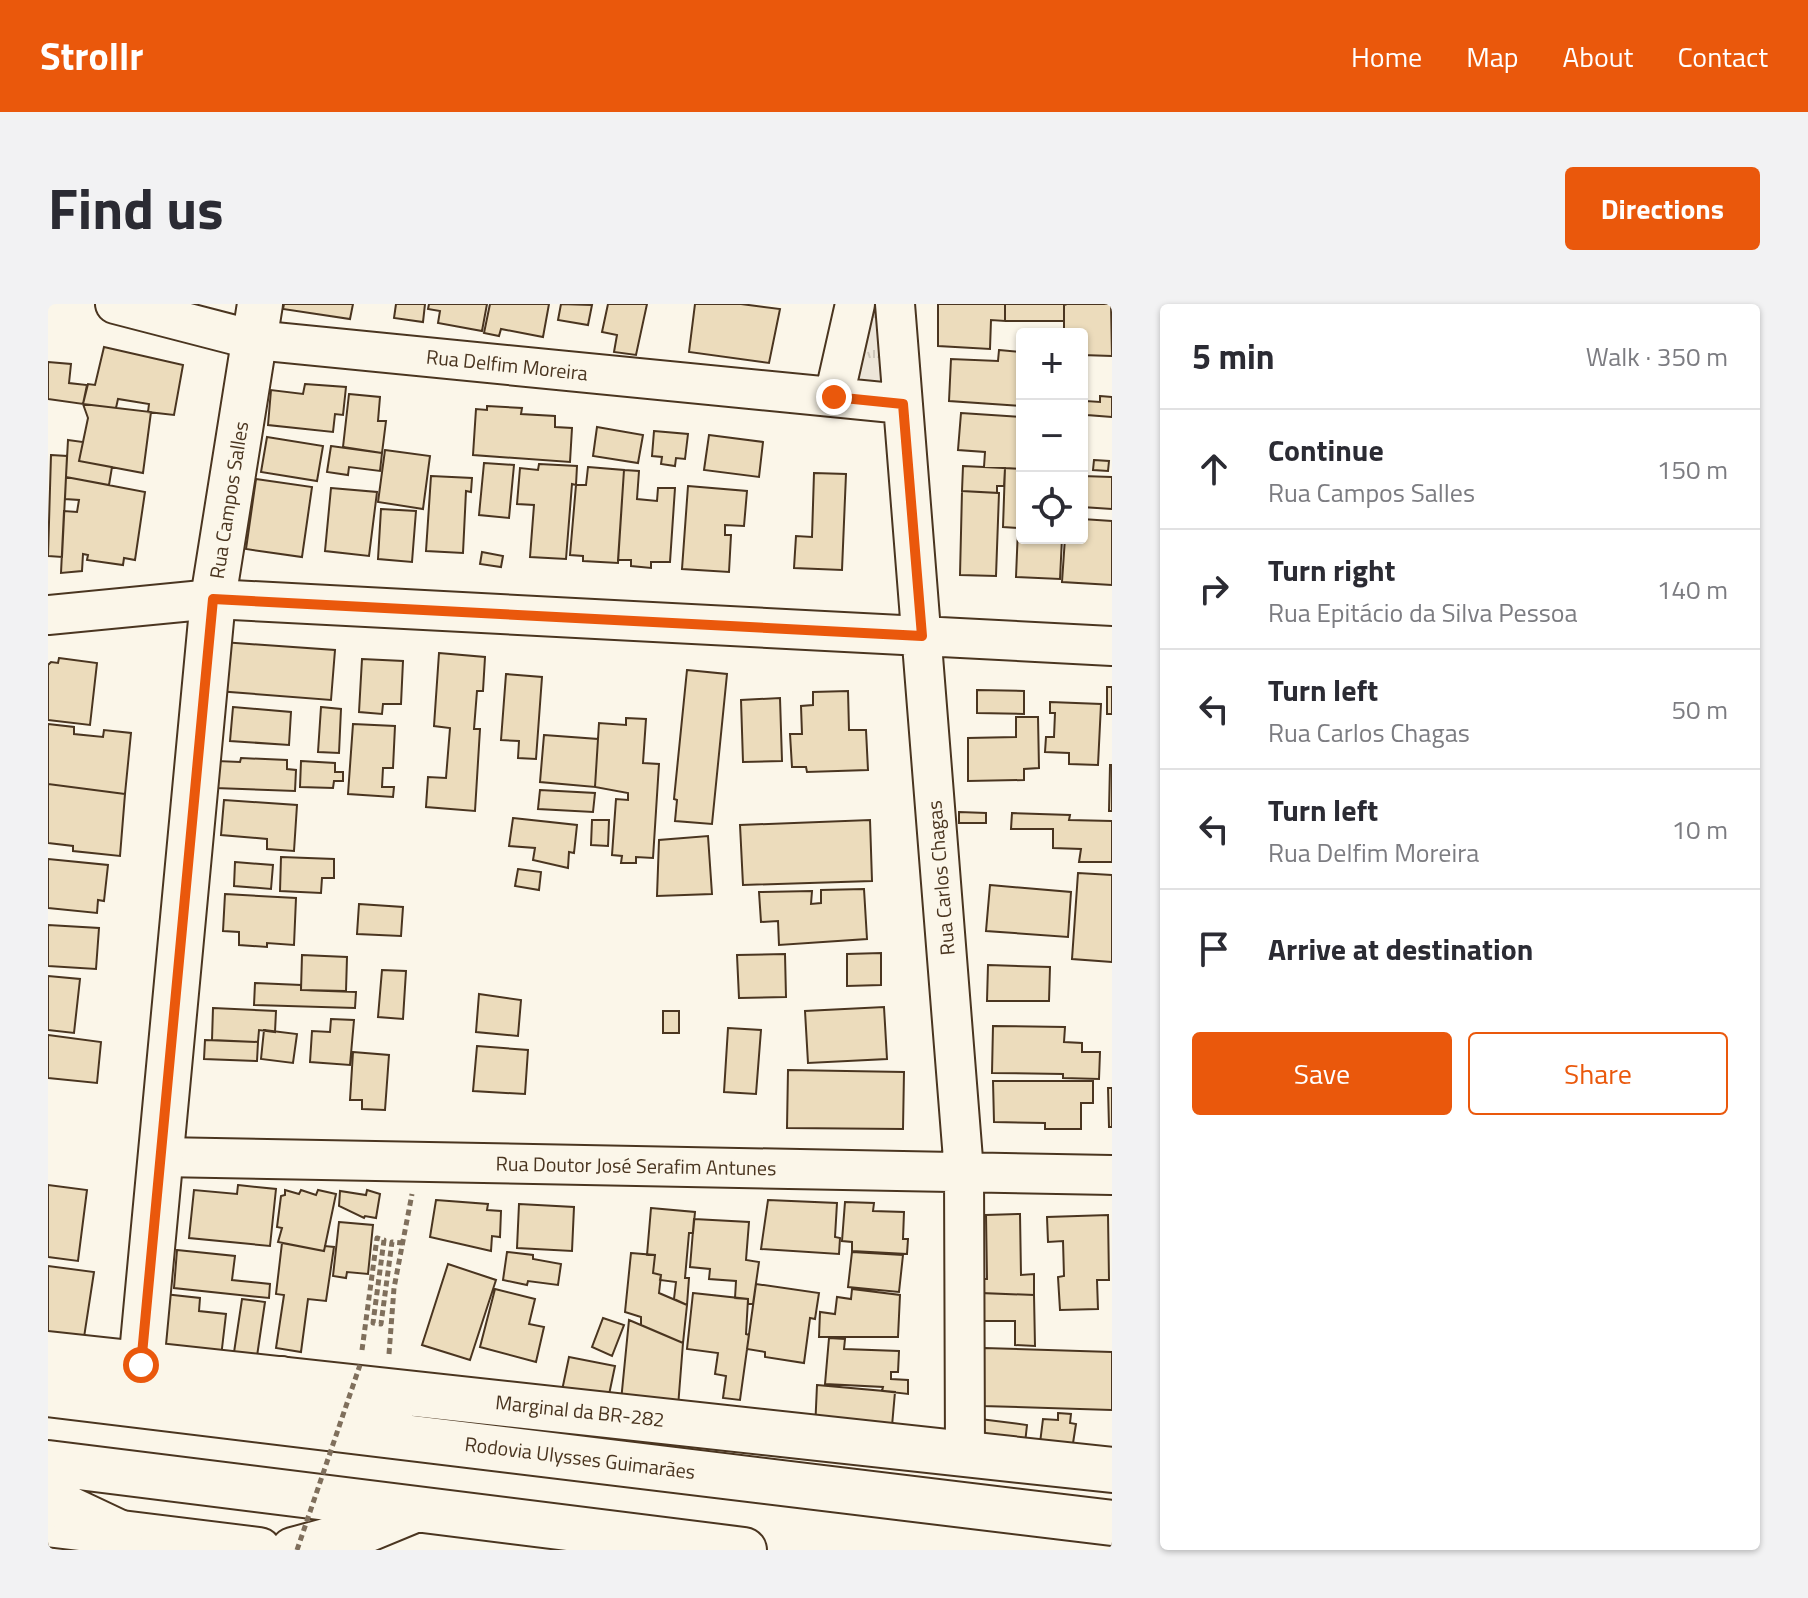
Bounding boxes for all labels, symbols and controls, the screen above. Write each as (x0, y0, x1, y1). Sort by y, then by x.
text: Strollr (40, 27, 143, 85)
text: Home (1351, 35, 1422, 78)
text: Map (1466, 35, 1519, 78)
text: About (1563, 35, 1633, 78)
text: Contact (1677, 35, 1768, 78)
text: Find us (48, 166, 224, 251)
button: Directions (1565, 167, 1760, 250)
map controls (1016, 328, 1088, 544)
button: + (1016, 328, 1088, 400)
text: 5 min (1192, 330, 1275, 382)
text: Walk · 350 m (1586, 337, 1728, 376)
street label: Rua Delfim Moreira (425, 341, 589, 388)
route end (816, 379, 852, 415)
button: − (1016, 400, 1088, 472)
street label: Rua Campos Salles (201, 419, 256, 581)
text: Continue (1268, 427, 1384, 473)
icon: ahead (1192, 447, 1236, 491)
text: 150 m (1657, 450, 1728, 489)
button: locate (1016, 472, 1088, 544)
text: Rua Campos Salles (1268, 473, 1475, 512)
text: Turn right (1268, 547, 1396, 593)
icon: right (1192, 567, 1236, 611)
text: 140 m (1657, 570, 1728, 609)
text: Rua Epitácio da Silva Pessoa (1268, 593, 1578, 632)
text: Turn left (1268, 667, 1378, 713)
icon: left (1192, 687, 1236, 731)
text: 50 m (1671, 690, 1728, 729)
text: Rua Carlos Chagas (1268, 713, 1470, 752)
text: Turn left (1268, 787, 1378, 833)
street label: Rua Carlos Chagas (918, 799, 963, 957)
icon: left (1192, 807, 1236, 851)
text: 10 m (1671, 810, 1728, 849)
text: Rua Delfim Moreira (1268, 833, 1479, 872)
text: Arrive at destination (1268, 926, 1533, 972)
icon: arrive (1192, 927, 1236, 971)
button: Save (1192, 1032, 1452, 1115)
button: Share (1468, 1032, 1728, 1115)
street label: Rua Doutor José Serafim Antunes (495, 1148, 777, 1183)
route start (123, 1347, 159, 1383)
street label: Marginal da BR-282 (494, 1386, 666, 1435)
street label: Rodovia Ulysses Guimarães (463, 1428, 697, 1487)

